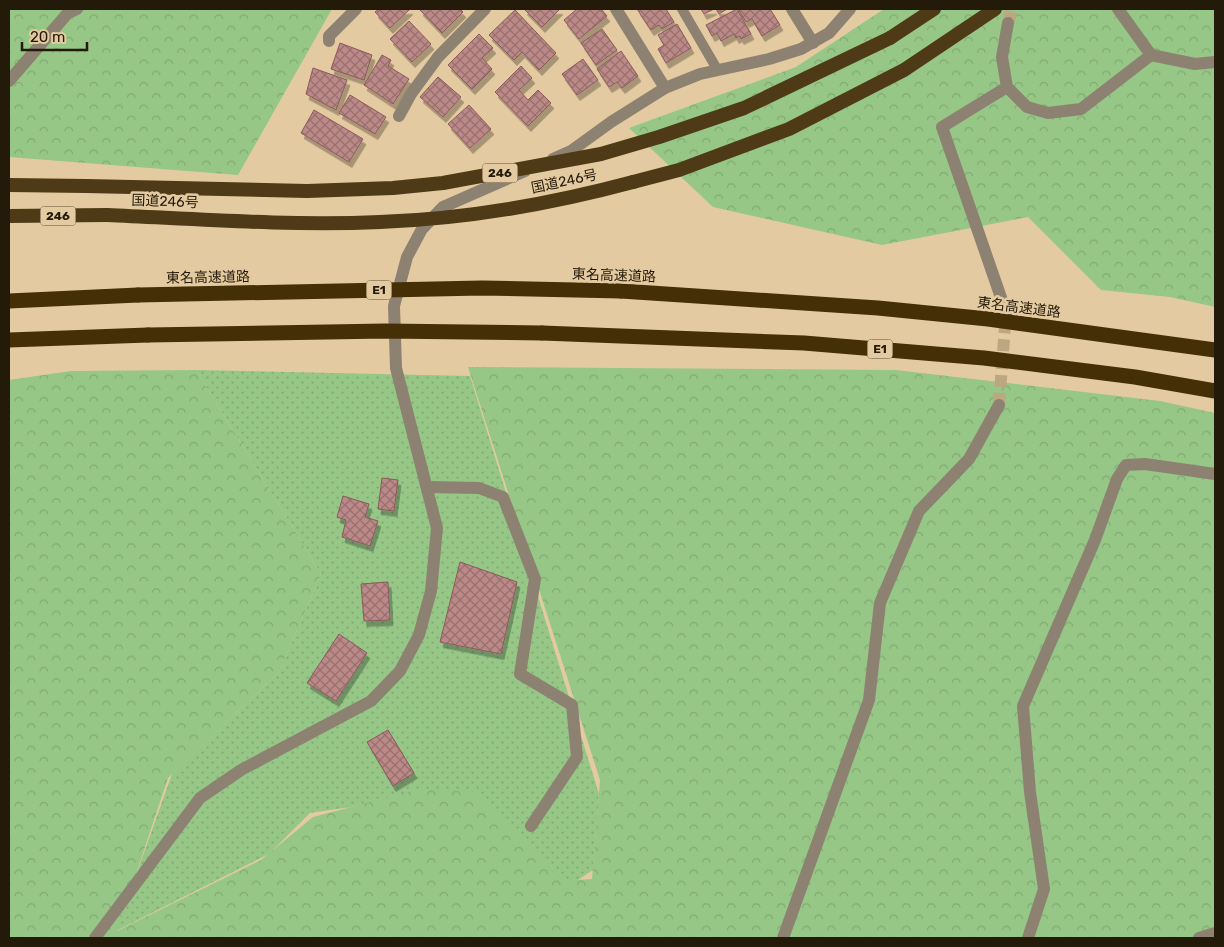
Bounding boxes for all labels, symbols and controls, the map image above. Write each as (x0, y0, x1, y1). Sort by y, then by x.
scale bar (22, 20, 88, 52)
text: 20 m (30, 28, 65, 46)
road number: 246 (482, 164, 518, 182)
street label: 国道246号 (529, 166, 599, 197)
street label: 国道246号 (131, 192, 199, 211)
road number: 246 (40, 207, 76, 226)
street label: 東名高速道路 (572, 266, 656, 285)
street label: 東名高速道路 (166, 268, 250, 287)
road number: E1 (366, 280, 392, 300)
street label: 東名高速道路 (976, 294, 1062, 321)
road number: E1 (868, 339, 892, 358)

